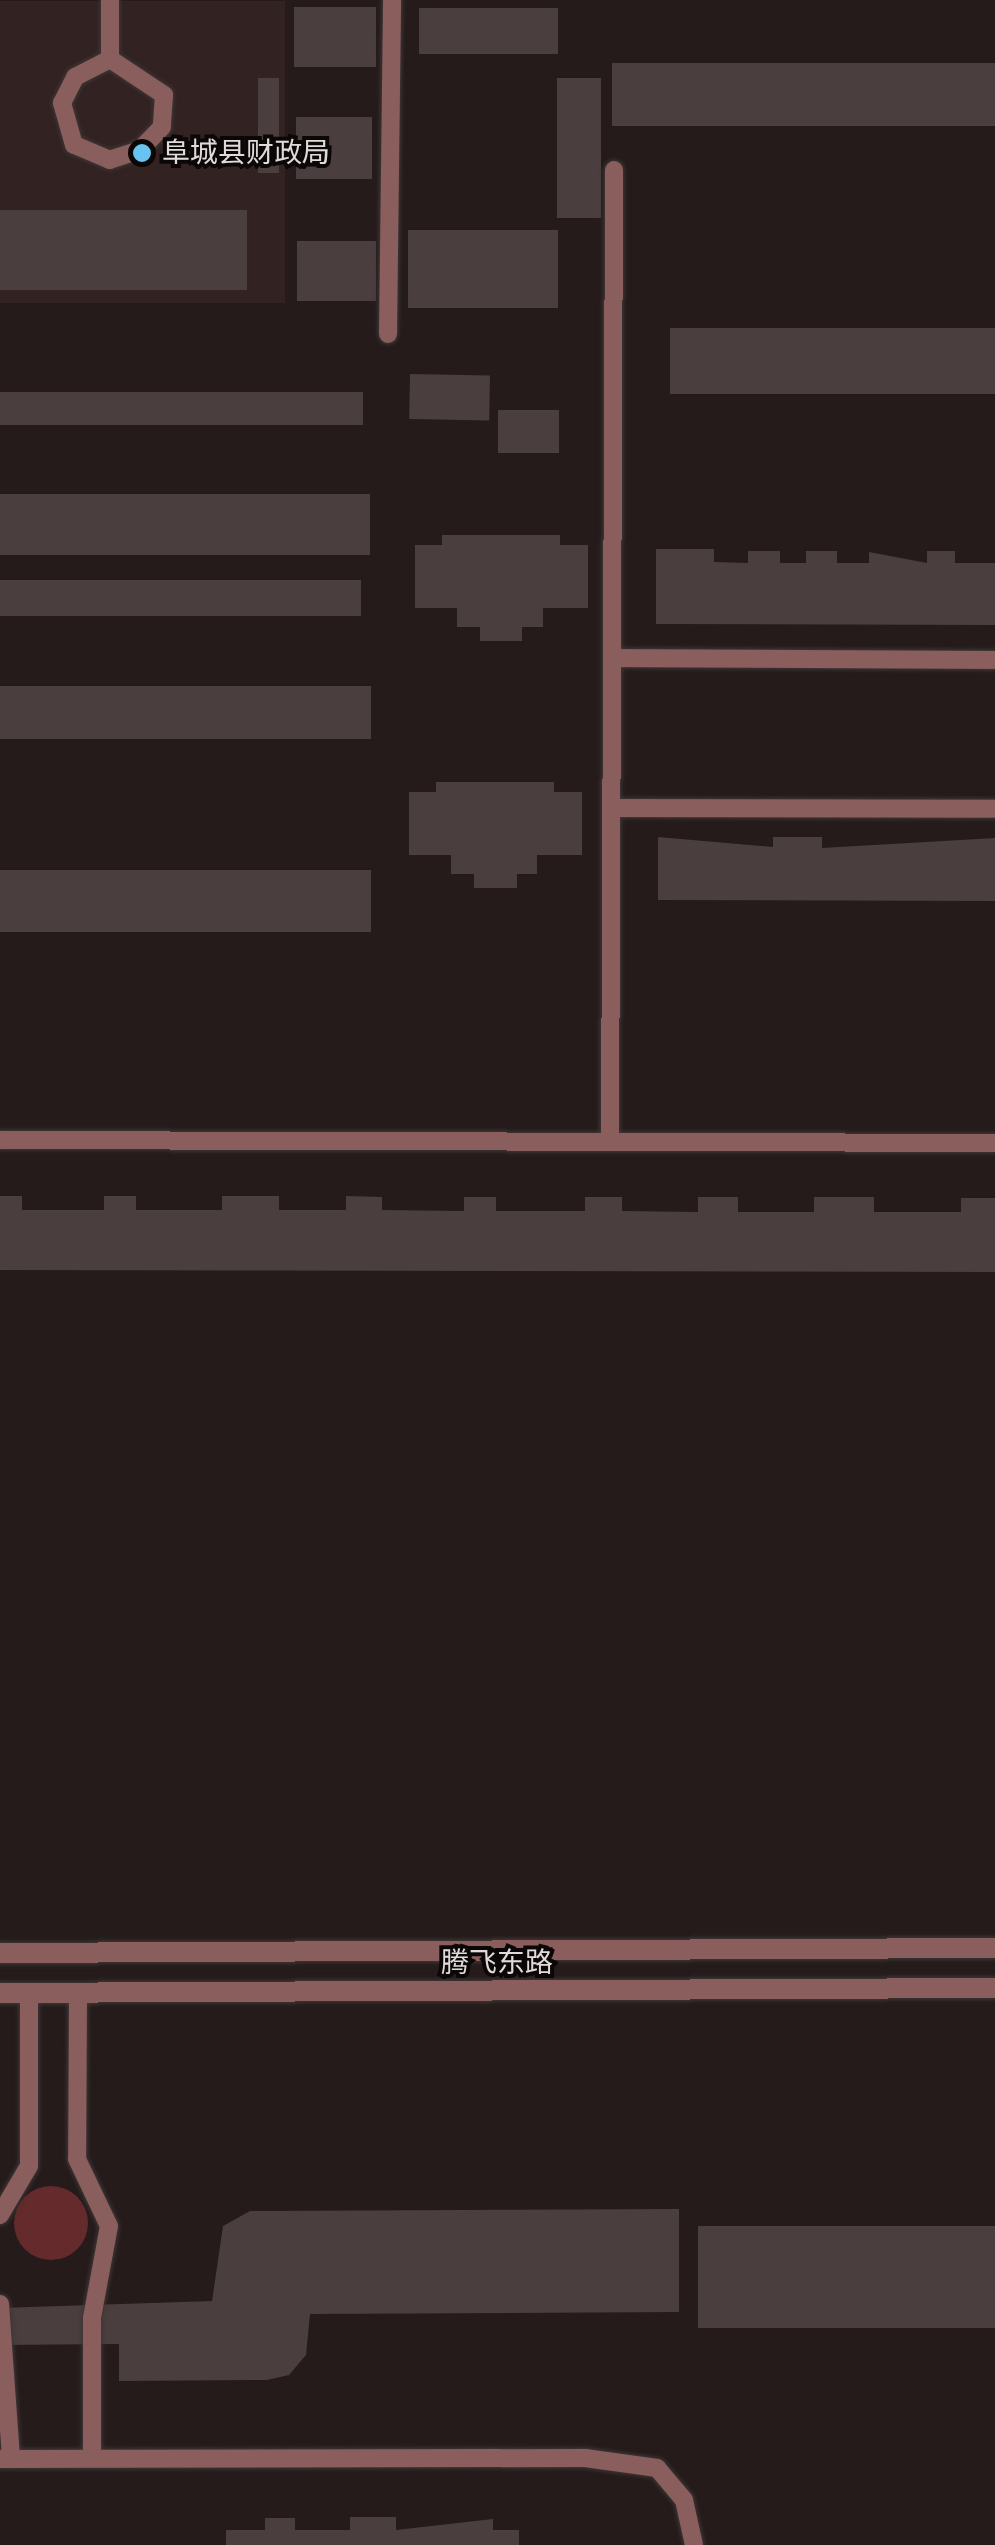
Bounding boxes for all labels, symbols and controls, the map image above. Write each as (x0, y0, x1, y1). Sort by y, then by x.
place label: 阜城县财政局 (162, 136, 330, 170)
marker: 阜城县财政局 (131, 142, 153, 164)
street label: 腾飞东路 (441, 1946, 553, 1980)

